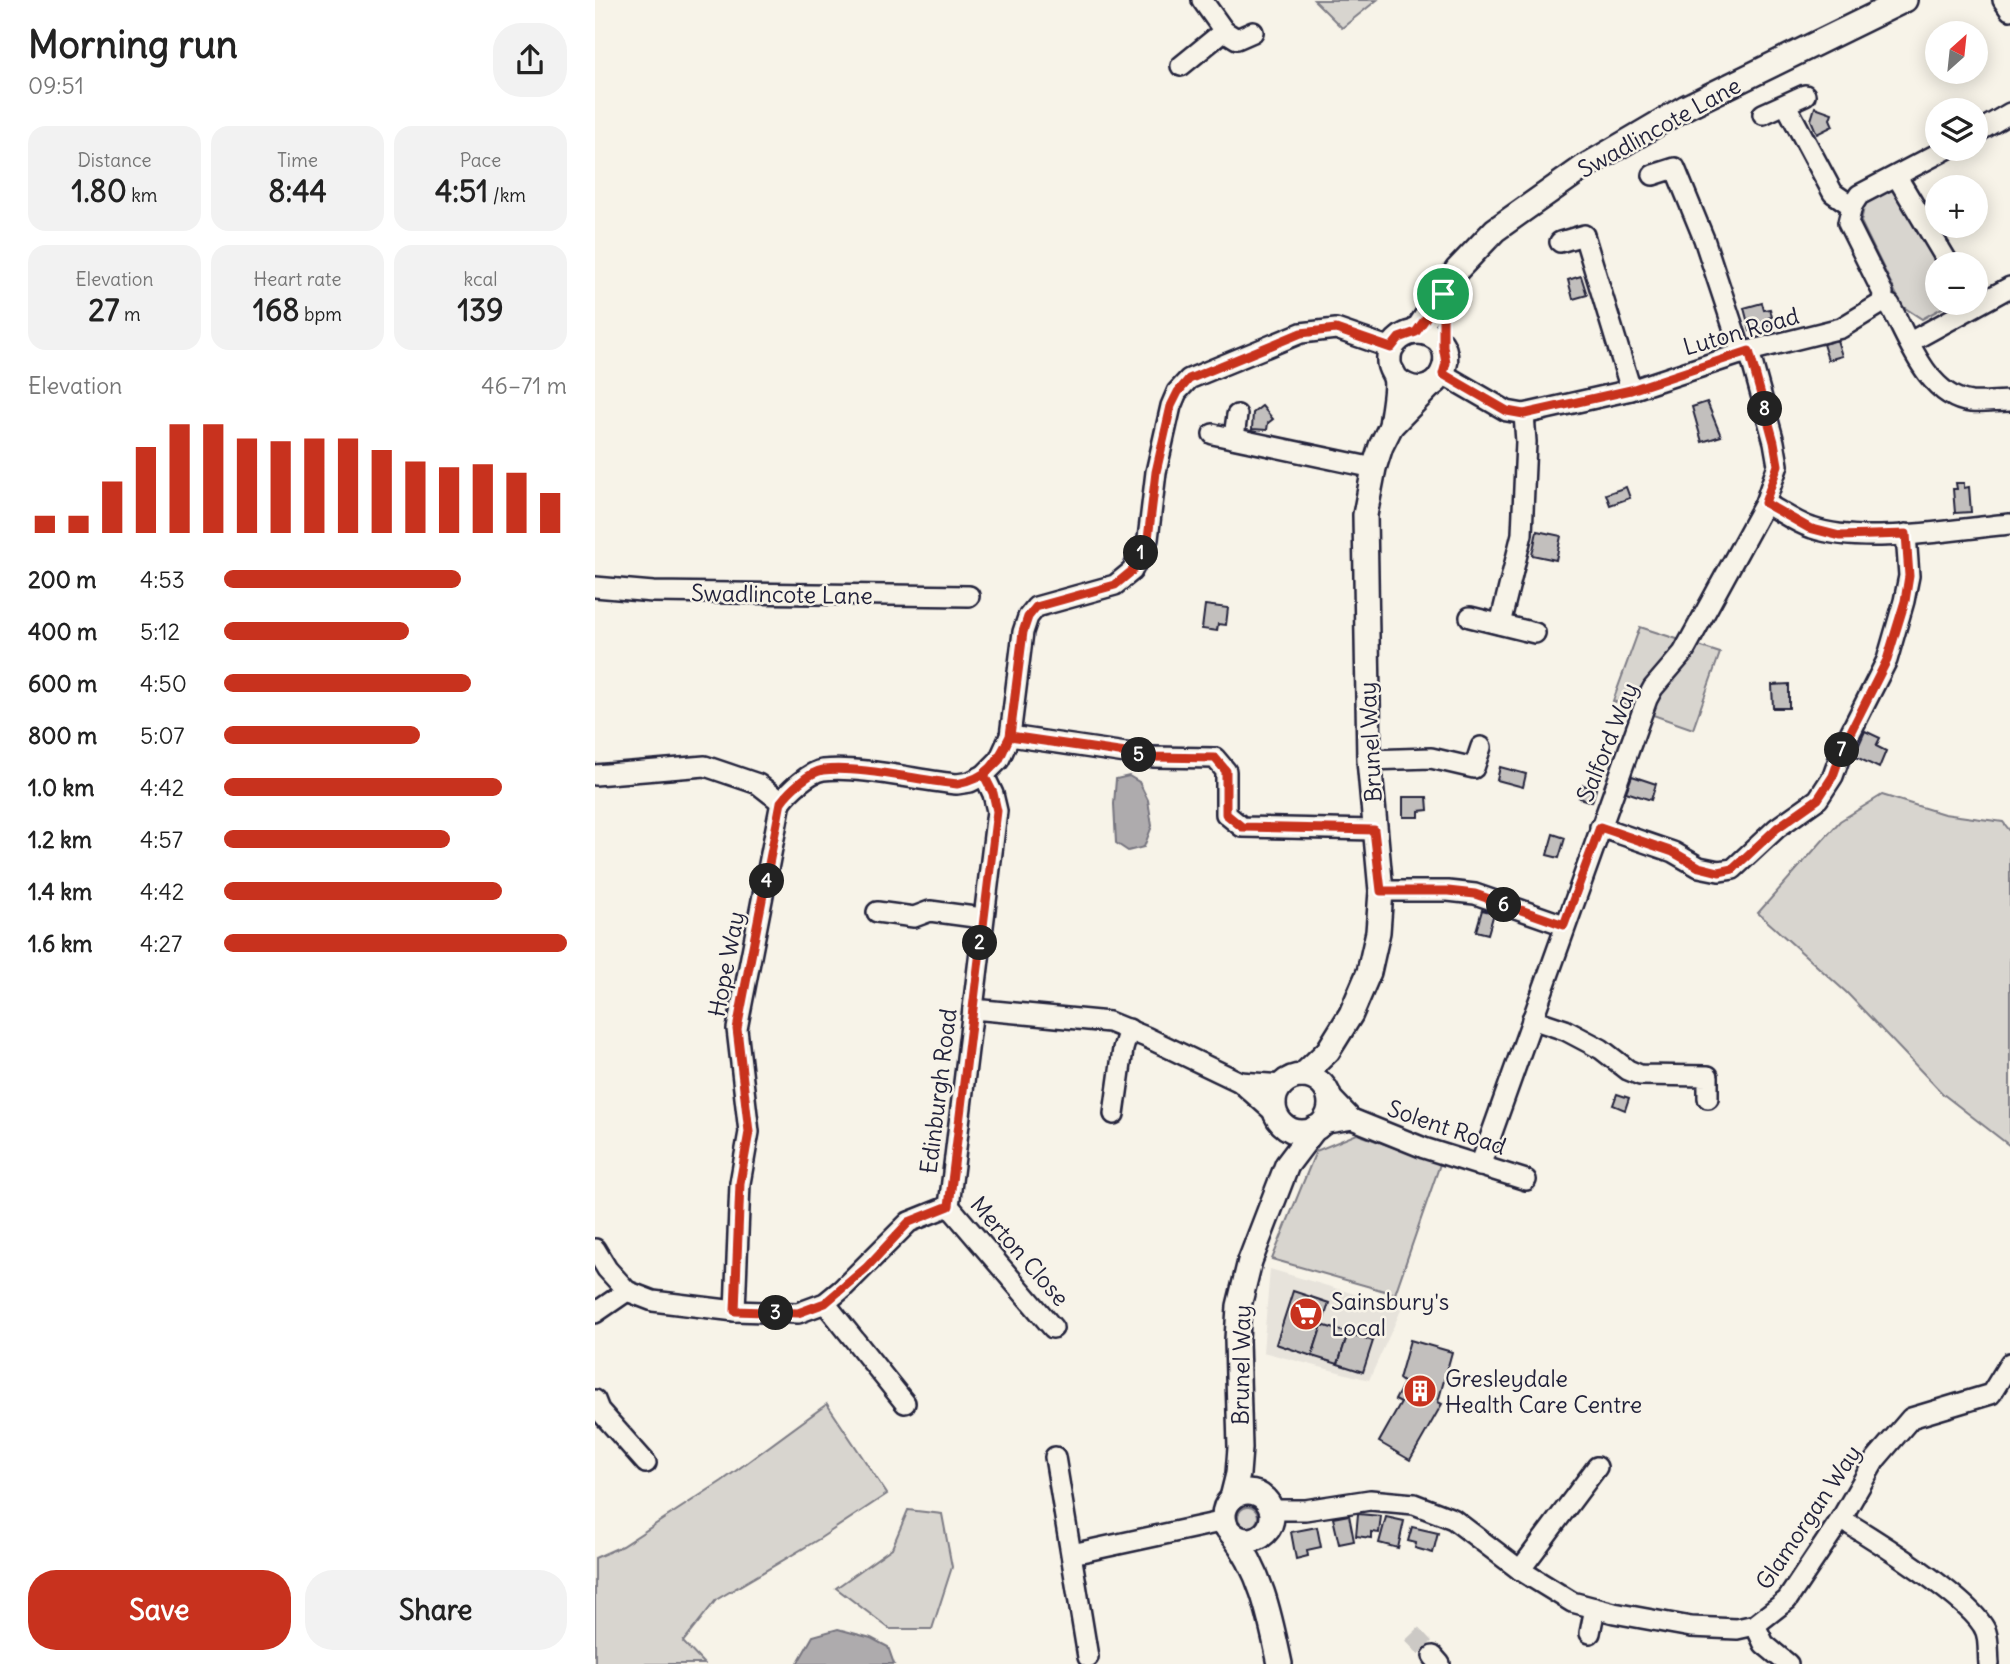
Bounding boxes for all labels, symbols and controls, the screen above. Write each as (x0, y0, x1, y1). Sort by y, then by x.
text: Morning run (28, 21, 238, 68)
north arrow (1925, 21, 1988, 84)
map controls (1925, 21, 1988, 315)
button: share (493, 23, 567, 97)
street label: Swadlincote Lane (1573, 70, 1745, 184)
text: 09:51 (28, 71, 84, 100)
button: layers (1925, 98, 1988, 161)
text: Distance (77, 148, 152, 172)
text: Time (277, 148, 318, 172)
text: Pace (460, 148, 501, 172)
text: 1.80 (71, 172, 127, 210)
text: 8:44 (268, 172, 327, 210)
text: 4:51 (435, 172, 488, 210)
button: + (1925, 175, 1988, 238)
text: km (127, 183, 158, 207)
text: /km (488, 183, 526, 207)
button: − (1925, 252, 1988, 315)
pin (1413, 264, 1473, 324)
text: Elevation (76, 267, 153, 291)
text: Heart rate (253, 267, 342, 291)
text: kcal (463, 267, 498, 291)
icon: arrive (1424, 275, 1462, 313)
text: 27 (88, 291, 119, 329)
text: 168 (253, 291, 299, 329)
text: 139 (457, 291, 504, 329)
street label: Luton Road (1680, 301, 1802, 361)
text: m (119, 302, 141, 326)
text: bpm (299, 302, 342, 326)
text: Elevation (28, 371, 122, 400)
text: 46–71 m (481, 371, 567, 400)
pin: 8 (1747, 392, 1783, 426)
text: 8 (1759, 396, 1770, 420)
pin: 1 (1123, 536, 1159, 570)
text: 1 (1137, 540, 1144, 564)
text: 200 m (28, 565, 97, 594)
text: 4:53 (140, 565, 185, 594)
street label: Swadlincote Lane (691, 578, 873, 610)
text: 400 m (28, 617, 97, 646)
text: 5:12 (140, 617, 180, 646)
text: 600 m (28, 669, 97, 698)
text: 4:50 (140, 669, 187, 698)
street label: Salford Way (1570, 678, 1644, 806)
street label: Brunel Way (1352, 681, 1388, 803)
text: 800 m (28, 721, 97, 750)
text: 5:07 (140, 721, 185, 750)
pin: 7 (1825, 732, 1859, 768)
text: 7 (1837, 737, 1846, 761)
pin: 5 (1121, 738, 1157, 772)
text: 5 (1133, 742, 1144, 766)
text: 1.0 km (28, 773, 94, 802)
text: 4:42 (140, 773, 184, 802)
text: 1.2 km (28, 825, 92, 854)
text: 4:57 (140, 825, 183, 854)
pin: 4 (749, 864, 785, 898)
text: 4 (761, 868, 772, 892)
text: 1.4 km (28, 877, 92, 906)
text: 4:42 (140, 877, 184, 906)
pin: 6 (1487, 888, 1521, 922)
text: 6 (1498, 892, 1509, 916)
street label: Hope Way (702, 909, 750, 1019)
pin: 2 (963, 926, 997, 960)
text: 1.6 km (28, 929, 93, 958)
text: 4:27 (140, 929, 182, 958)
text: 2 (974, 930, 985, 954)
street label: Edinburgh Road (913, 1007, 963, 1175)
street label: Solent Road (1384, 1093, 1510, 1161)
street label: Merton Close (965, 1190, 1075, 1312)
place label: Sainsbury's Local (1331, 1287, 1449, 1342)
supermarket icon: Sainsbury's Local (1287, 1295, 1325, 1333)
pin: 3 (759, 1296, 793, 1330)
text: 3 (770, 1300, 781, 1324)
street label: Brunel Way (1225, 1305, 1257, 1425)
place label: Gresleydale Health Care Centre (1445, 1364, 1642, 1419)
building icon: Gresleydale Health Care Centre (1401, 1372, 1439, 1410)
street label: Glamorgan Way (1749, 1439, 1867, 1595)
button: Save (28, 1570, 291, 1650)
button: Share (305, 1570, 567, 1650)

